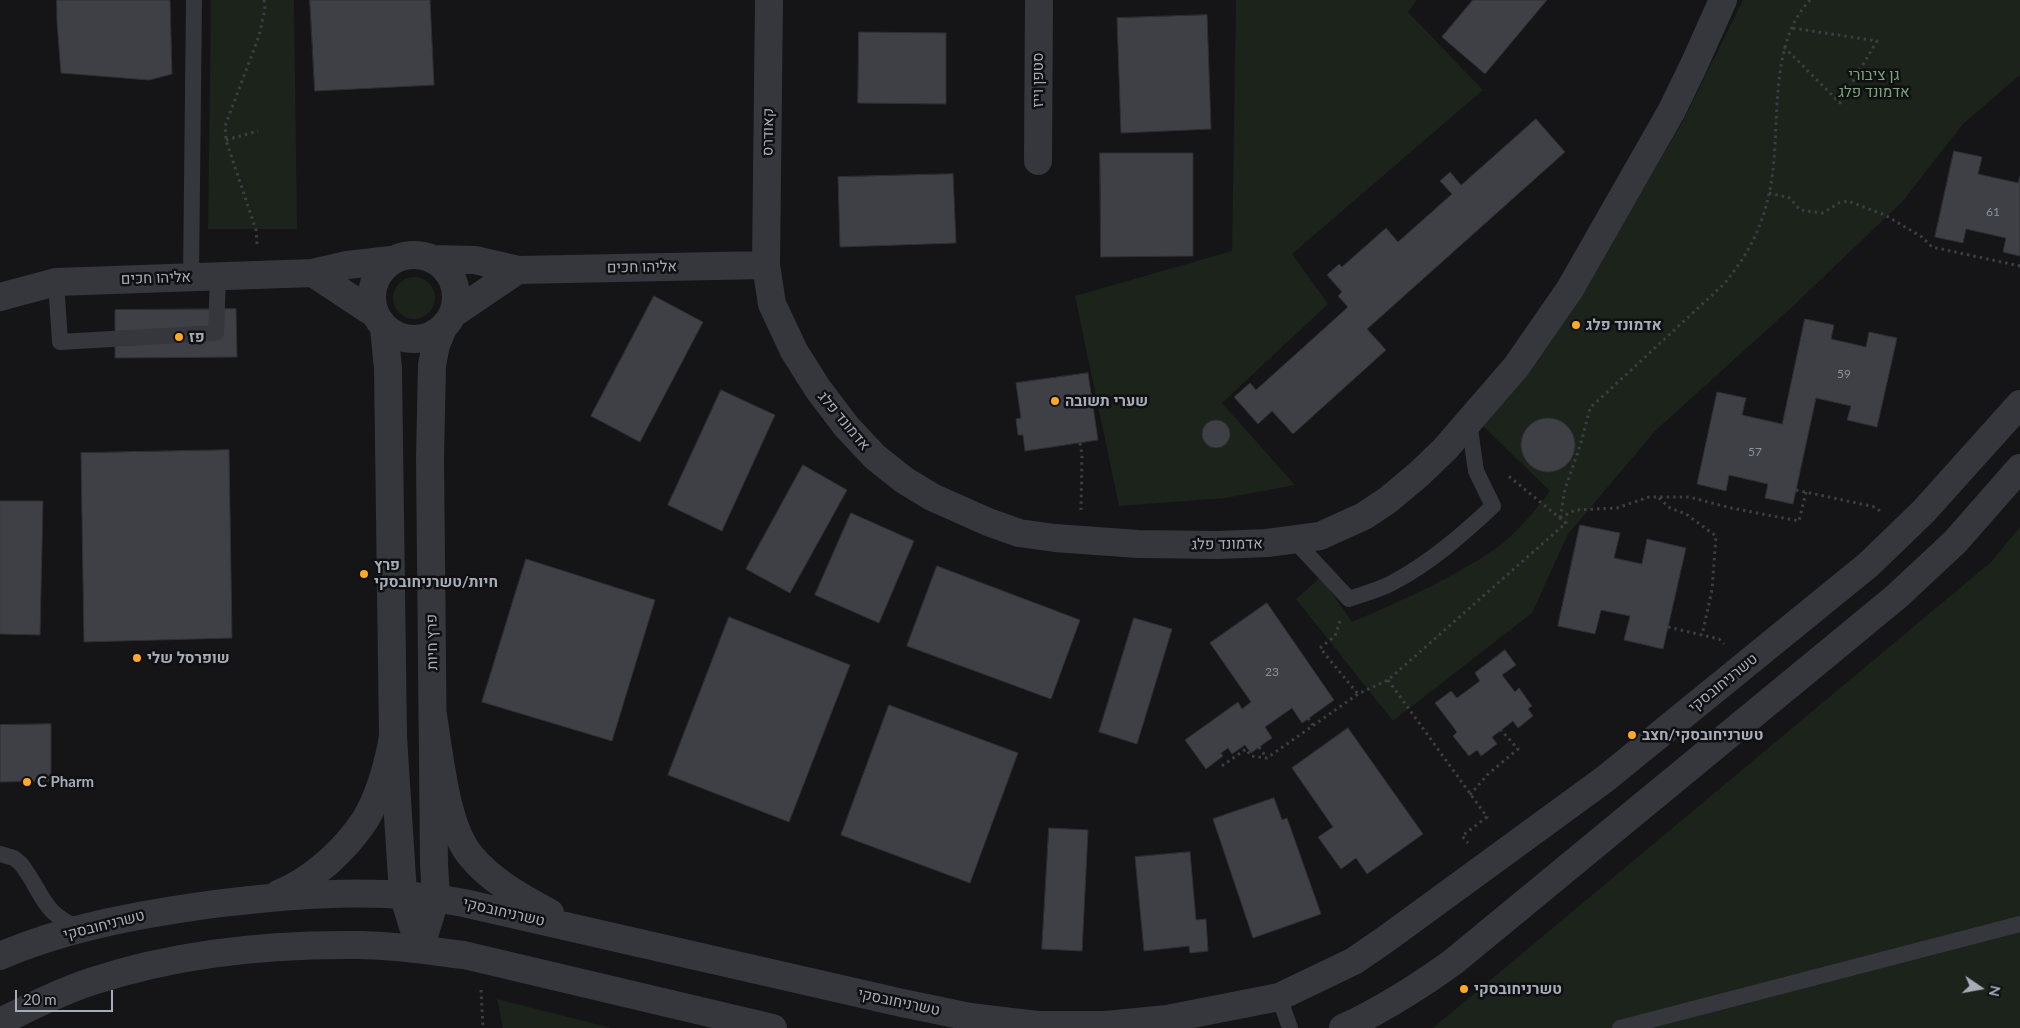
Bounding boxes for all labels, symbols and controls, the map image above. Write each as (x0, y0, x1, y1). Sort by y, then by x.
street label: סטפן וייז (1029, 52, 1047, 108)
park label: גן ציבורי אדמונד פלג (1838, 66, 1910, 101)
street label: קאודרס (759, 108, 777, 156)
house number: 61 (1986, 205, 2000, 219)
street label: אליהו חכים (607, 257, 677, 277)
street label: אליהו חכים (121, 268, 191, 288)
place label: אדמונד פלג (1586, 316, 1662, 334)
marker: אדמונד פלג (1570, 319, 1582, 331)
place label: פז (189, 328, 205, 346)
marker: פז (173, 331, 185, 343)
house number: 59 (1837, 367, 1851, 381)
street label: אדמונד פלג (814, 388, 874, 454)
place label: שערי תשובה (1065, 392, 1148, 410)
marker: שערי תשובה (1049, 395, 1061, 407)
house number: 57 (1748, 445, 1762, 459)
street label: אדמונד פלג (1191, 534, 1263, 554)
place label: פרץ חיות/טשרניחובסקי (374, 556, 498, 591)
marker: פרץ חיות/טשרניחובסקי (358, 568, 370, 580)
street label: פרץ חיות (423, 614, 441, 670)
place label: שופרסל שלי (147, 649, 230, 667)
street label: טשרניחובסקי (1685, 650, 1761, 716)
marker: שופרסל שלי (131, 652, 143, 664)
house number: 23 (1265, 665, 1279, 679)
place label: טשרניחובסקי/חצב (1642, 726, 1763, 744)
marker: טשרניחובסקי/חצב (1626, 729, 1638, 741)
place label: C Pharm (37, 773, 94, 791)
marker: C Pharm (21, 776, 33, 788)
street label: טשרניחובסקי (461, 894, 547, 930)
street label: טשרניחובסקי (61, 906, 147, 944)
north arrow (1955, 963, 2005, 1013)
scale bar (18, 980, 115, 1012)
place label: טשרניחובסקי (1474, 980, 1562, 998)
marker: טשרניחובסקי (1458, 983, 1470, 995)
text: N (1986, 984, 2005, 998)
street label: טשרניחובסקי (856, 985, 942, 1019)
text: 20 m (23, 990, 57, 1008)

